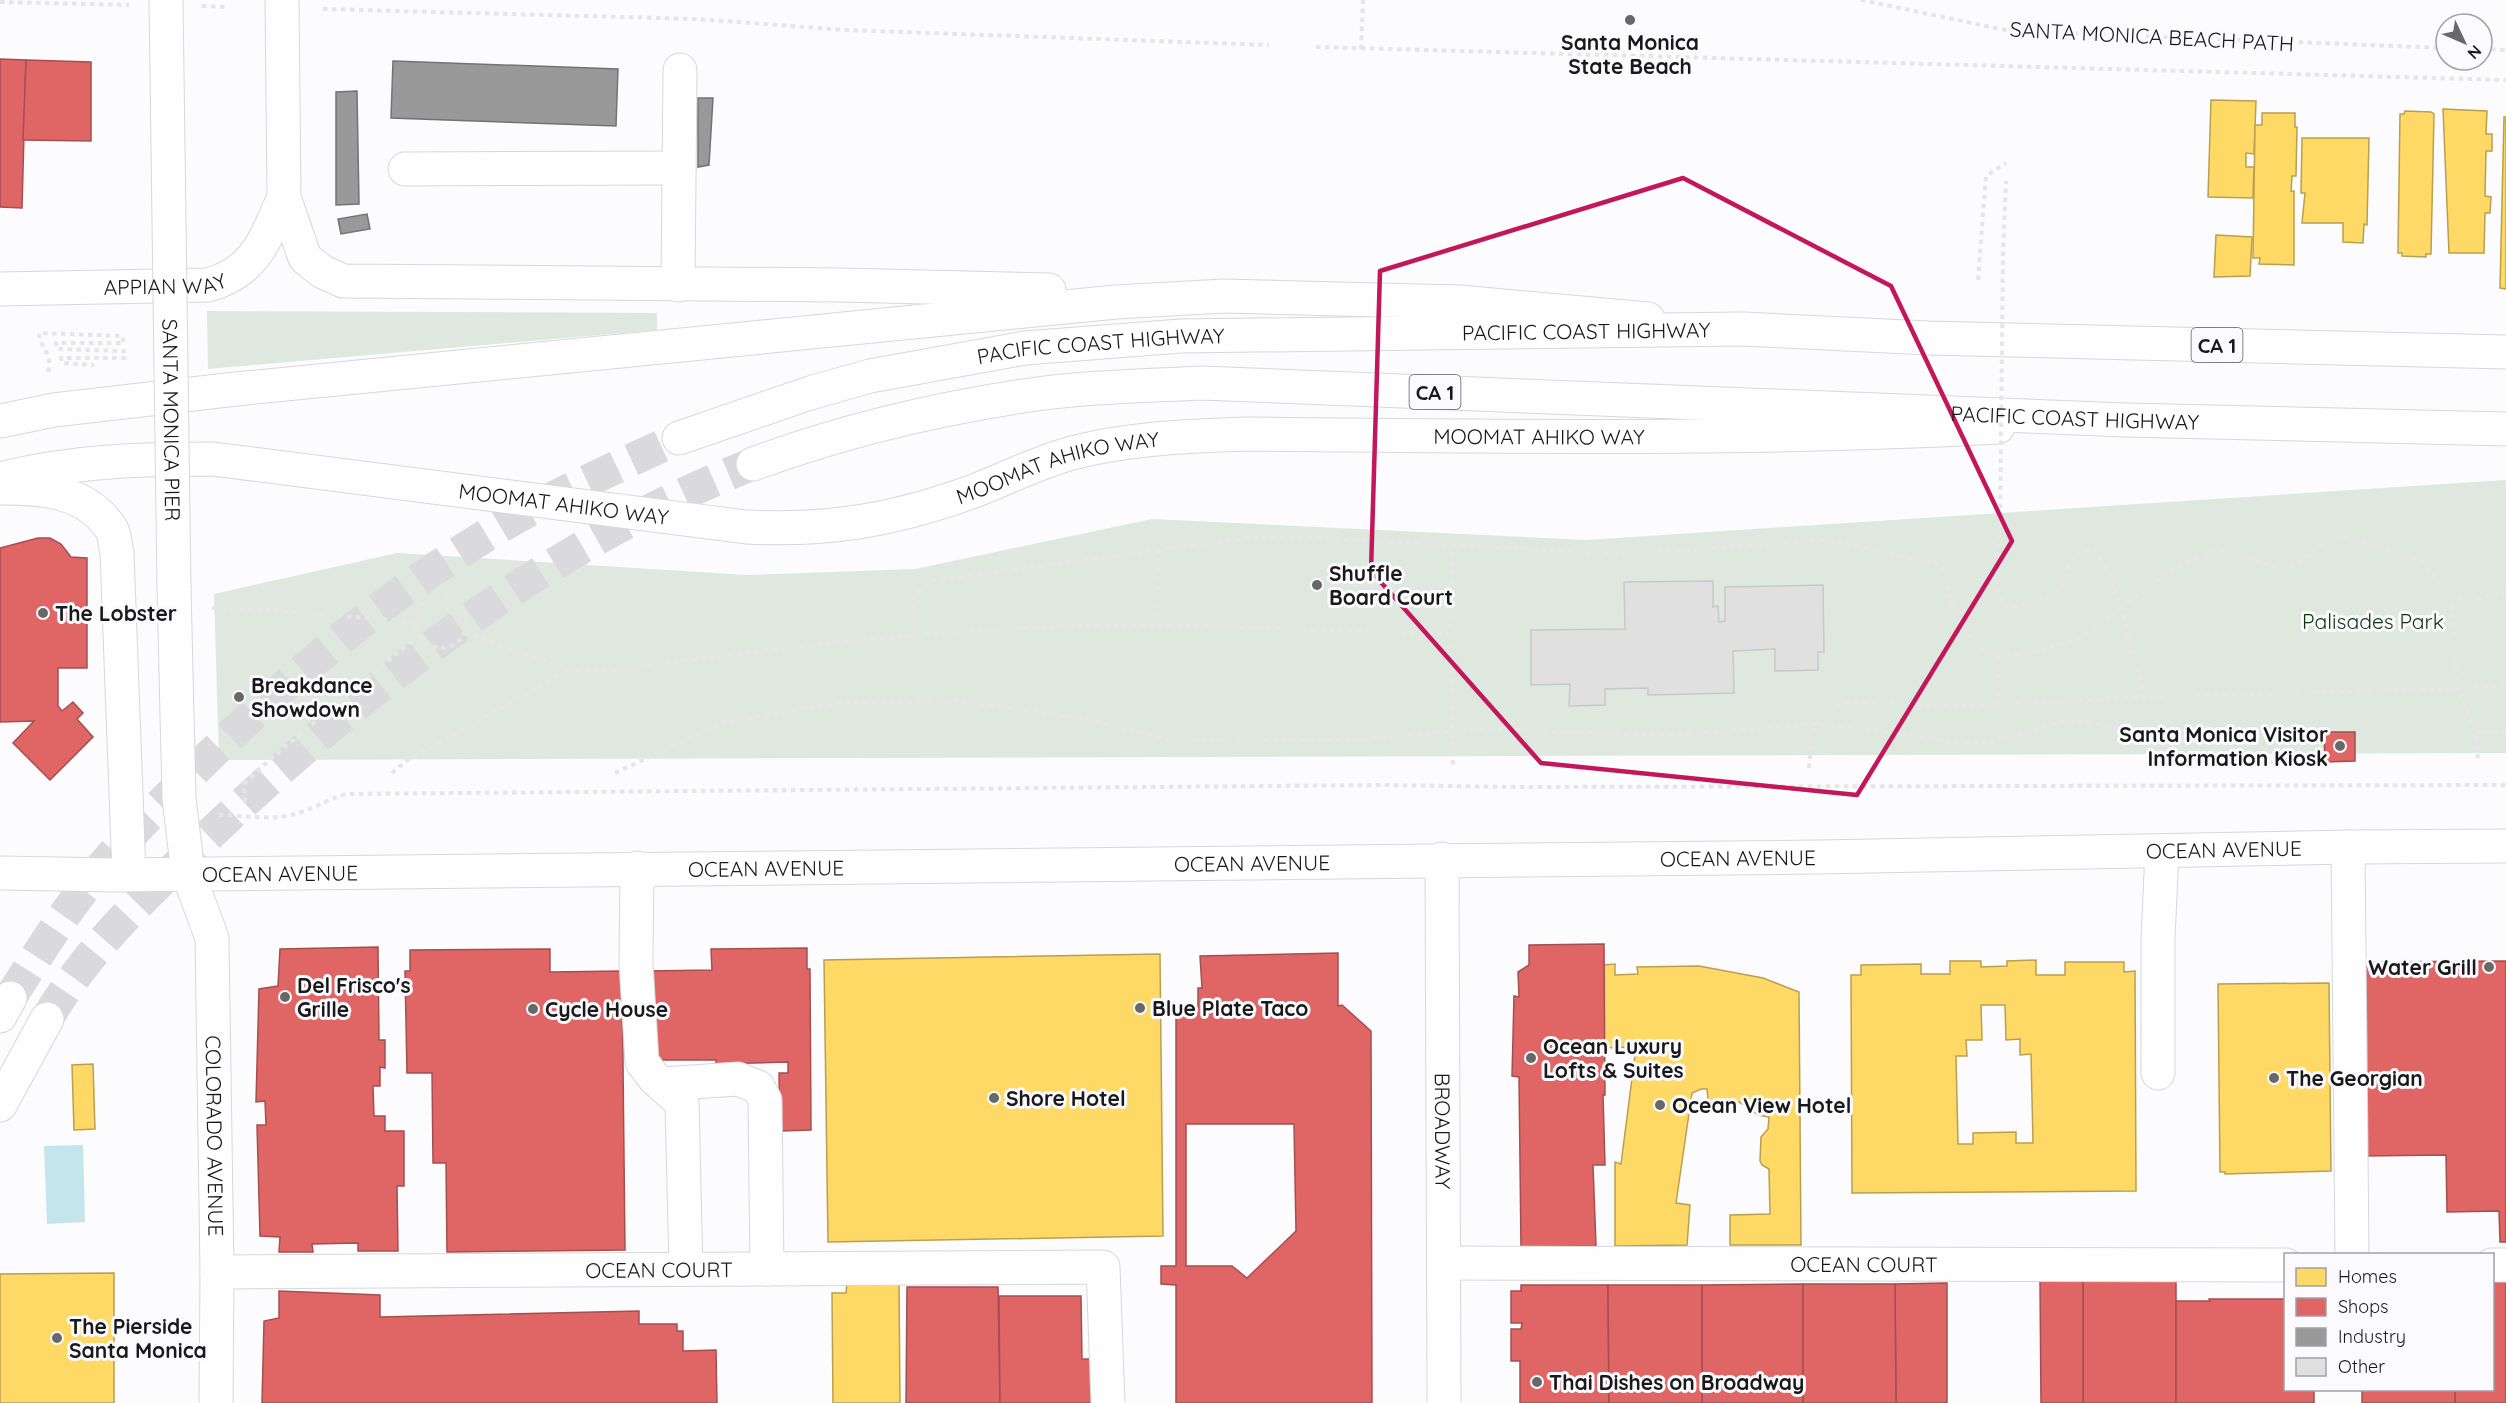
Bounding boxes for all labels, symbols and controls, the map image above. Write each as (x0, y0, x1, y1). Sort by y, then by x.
north arrow (2434, 12, 2494, 72)
marker: Santa Monica State Beach (1623, 13, 1637, 27)
street label: SANTA MONICA BEACH PATH (2009, 16, 2295, 56)
place label: Santa Monica State Beach (1561, 29, 1699, 79)
text: N (2464, 41, 2486, 64)
street label: APPIAN WAY (103, 267, 230, 300)
street label: PACIFIC COAST HIGHWAY (1462, 316, 1711, 346)
street label: SANTA MONICA PIER (157, 319, 186, 521)
street label: PACIFIC COAST HIGHWAY (975, 322, 1225, 369)
road number: CA 1 (2192, 328, 2242, 362)
road number: CA 1 (1410, 375, 1460, 409)
street label: PACIFIC COAST HIGHWAY (1950, 400, 2200, 435)
street label: MOOMAT AHIKO WAY (1433, 423, 1645, 450)
street label: MOOMAT AHIKO WAY (952, 426, 1160, 509)
street label: MOOMAT AHIKO WAY (457, 477, 670, 530)
place label: Shuffle Board Court (1329, 560, 1453, 610)
marker: Shuffle Board Court (1310, 578, 1324, 592)
place label: The Lobster (55, 600, 177, 626)
marker: The Lobster (36, 606, 50, 620)
park label: Palisades Park (2302, 608, 2444, 634)
place label: Breakdance Showdown (251, 672, 373, 722)
marker: Breakdance Showdown (232, 690, 246, 704)
place label: Santa Monica Visitor Information Kiosk (2119, 721, 2328, 771)
marker: Santa Monica Visitor Information Kiosk (2333, 739, 2347, 753)
street label: OCEAN AVENUE (2146, 835, 2302, 864)
street label: OCEAN AVENUE (1660, 844, 1816, 872)
street label: OCEAN AVENUE (1174, 849, 1330, 877)
street label: OCEAN AVENUE (688, 854, 844, 882)
street label: OCEAN AVENUE (202, 859, 358, 887)
place label: Water Grill (2368, 954, 2477, 980)
marker: Water Grill (2482, 960, 2496, 974)
place label: Del Frisco's Grille (297, 972, 411, 1022)
marker: Del Frisco's Grille (278, 990, 292, 1004)
place label: Blue Plate Taco (1152, 995, 1308, 1021)
place label: Cycle House (545, 996, 668, 1022)
marker: Blue Plate Taco (1133, 1001, 1147, 1015)
marker: Cycle House (526, 1002, 540, 1016)
place label: Ocean Luxury Lofts & Suites (1543, 1033, 1684, 1083)
street label: COLORADO AVENUE (200, 1035, 229, 1237)
marker: Ocean Luxury Lofts & Suites (1524, 1051, 1538, 1065)
place label: The Georgian (2286, 1065, 2423, 1091)
marker: The Georgian (2267, 1071, 2281, 1085)
street label: BROADWAY (1430, 1073, 1456, 1189)
place label: Shore Hotel (1006, 1085, 1126, 1111)
marker: Shore Hotel (987, 1091, 1001, 1105)
place label: Ocean View Hotel (1672, 1092, 1851, 1118)
marker: Ocean View Hotel (1653, 1098, 1667, 1112)
street label: OCEAN COURT (1790, 1251, 1938, 1277)
legend (2284, 1253, 2494, 1391)
street label: OCEAN COURT (585, 1256, 733, 1283)
text: Homes (2338, 1265, 2397, 1288)
text: Shops (2338, 1295, 2389, 1318)
place label: The Pierside Santa Monica (69, 1313, 207, 1363)
text: Industry (2338, 1325, 2406, 1348)
marker: The Pierside Santa Monica (50, 1331, 64, 1345)
text: Other (2338, 1355, 2385, 1378)
place label: Thai Dishes on Broadway (1549, 1369, 1804, 1395)
marker: Thai Dishes on Broadway (1530, 1375, 1544, 1389)

